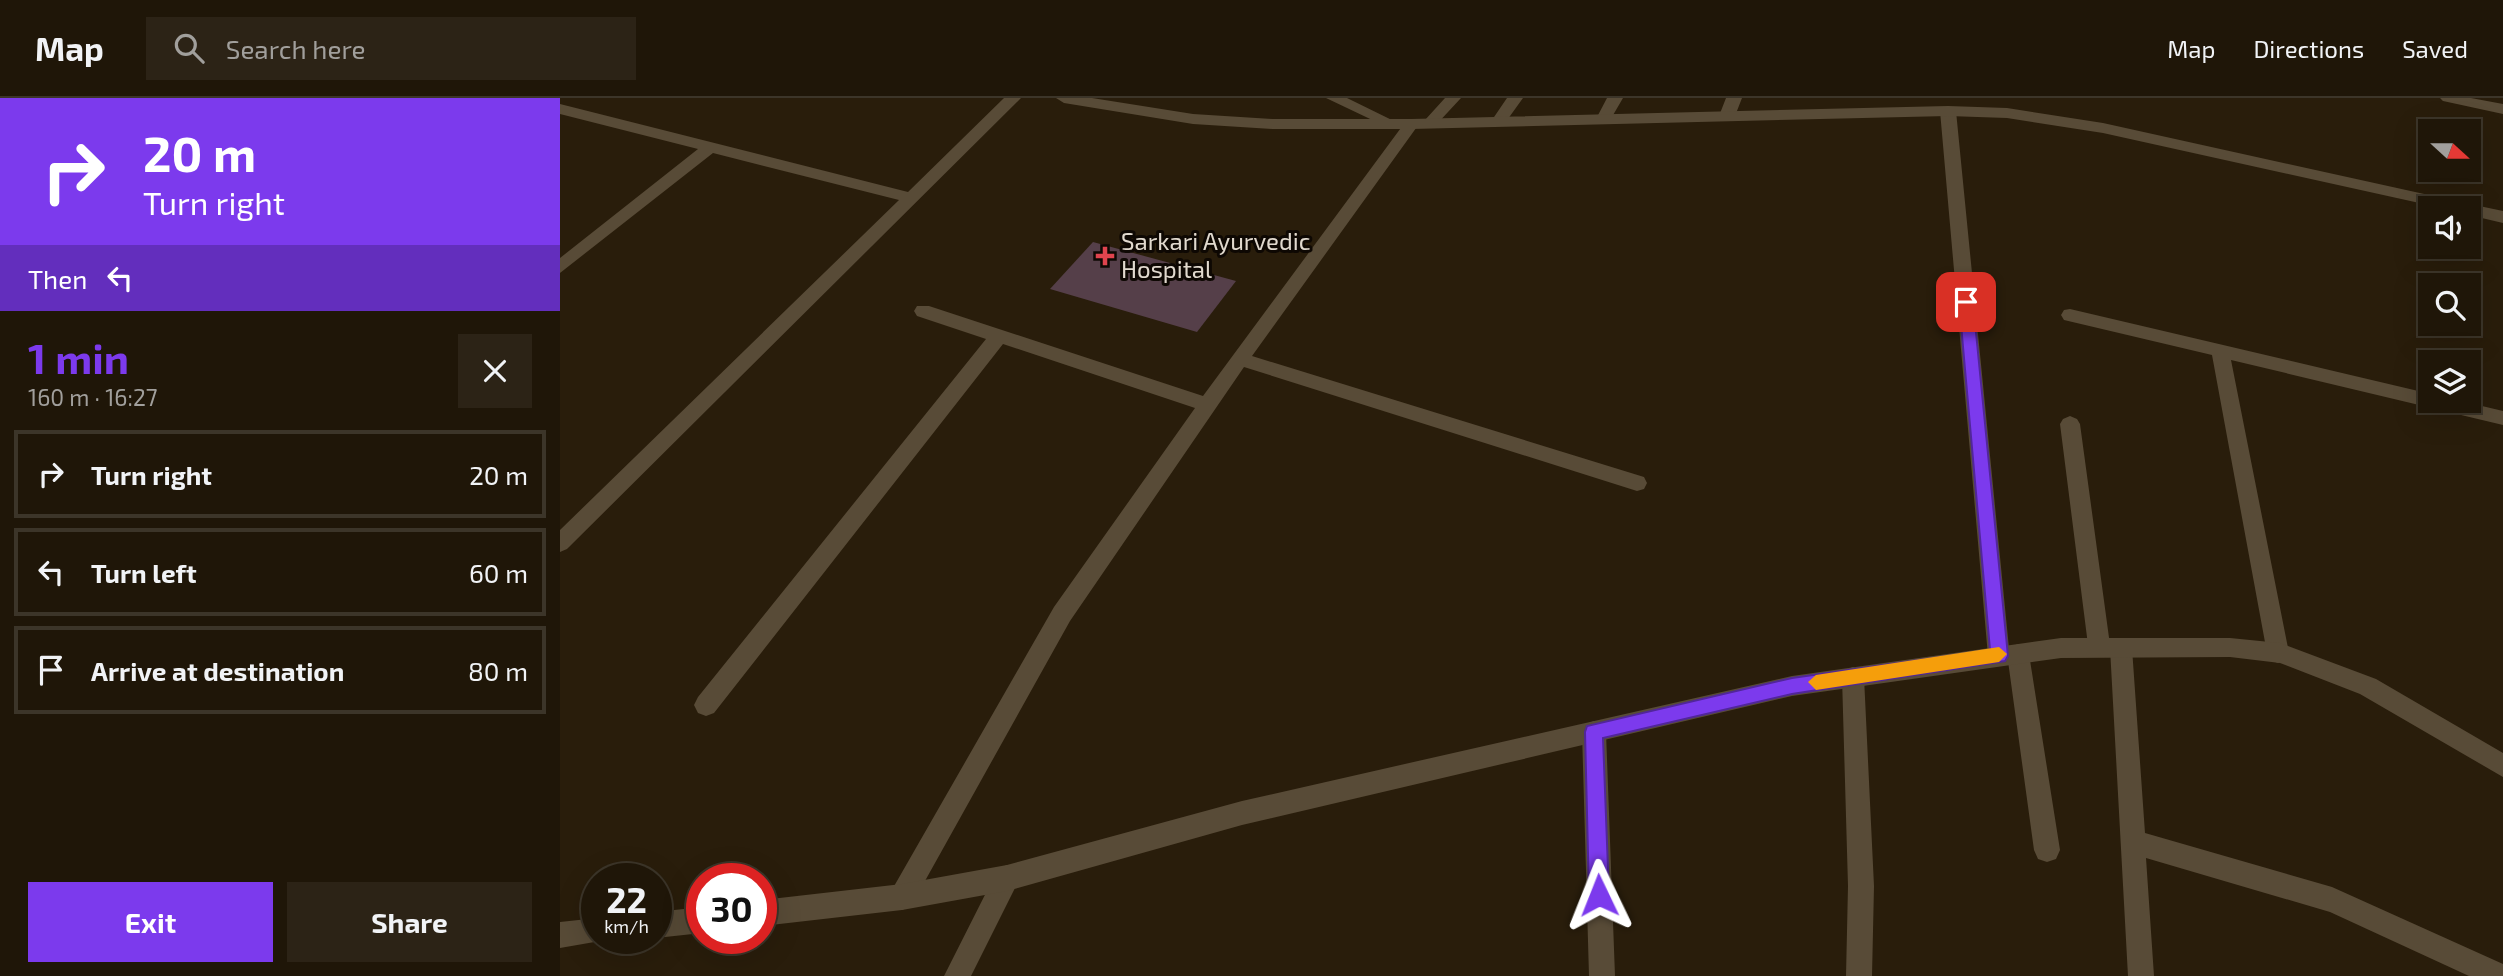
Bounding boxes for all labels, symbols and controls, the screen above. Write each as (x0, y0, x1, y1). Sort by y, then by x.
search box (146, 17, 636, 80)
text: Map (35, 28, 104, 68)
icon: search (170, 29, 208, 67)
text: Search here (226, 33, 365, 64)
text: Map (2167, 34, 2215, 63)
text: Directions (2253, 34, 2364, 63)
text: Saved (2402, 34, 2468, 63)
north arrow (2418, 119, 2482, 182)
map controls (2418, 119, 2481, 413)
text: 20 m (143, 123, 256, 182)
icon: right (28, 126, 119, 217)
text: Turn right (143, 183, 285, 221)
button: sound (2418, 196, 2481, 259)
place label: Sarkari Ayurvedic Hospital (1121, 226, 1310, 283)
marker: Sarkari Ayurvedic Hospital (1095, 246, 1115, 266)
icon: left (101, 259, 139, 297)
text: Then (28, 263, 87, 294)
pin (1936, 272, 1996, 332)
button: search (2418, 273, 2481, 336)
icon: arrive (1947, 283, 1985, 321)
text: 1 min (28, 332, 129, 382)
button: close (458, 334, 532, 408)
button: layers (2418, 350, 2481, 413)
text: 160 m · 16:27 (28, 383, 158, 411)
icon: right (32, 455, 70, 493)
text: Turn right (91, 459, 212, 490)
text: 20 m (469, 459, 528, 490)
icon: left (32, 553, 70, 591)
text: Turn left (91, 557, 197, 588)
text: 60 m (469, 557, 528, 588)
icon: arrive (32, 651, 70, 689)
text: Arrive at destination (91, 655, 344, 686)
text: 80 m (468, 655, 528, 686)
position arrow (1562, 858, 1636, 932)
speed limit sign: 30 (686, 863, 777, 954)
text: 22 (606, 878, 647, 920)
button: Exit (28, 882, 273, 962)
button: Share (287, 882, 532, 962)
text: km/h (604, 915, 649, 937)

